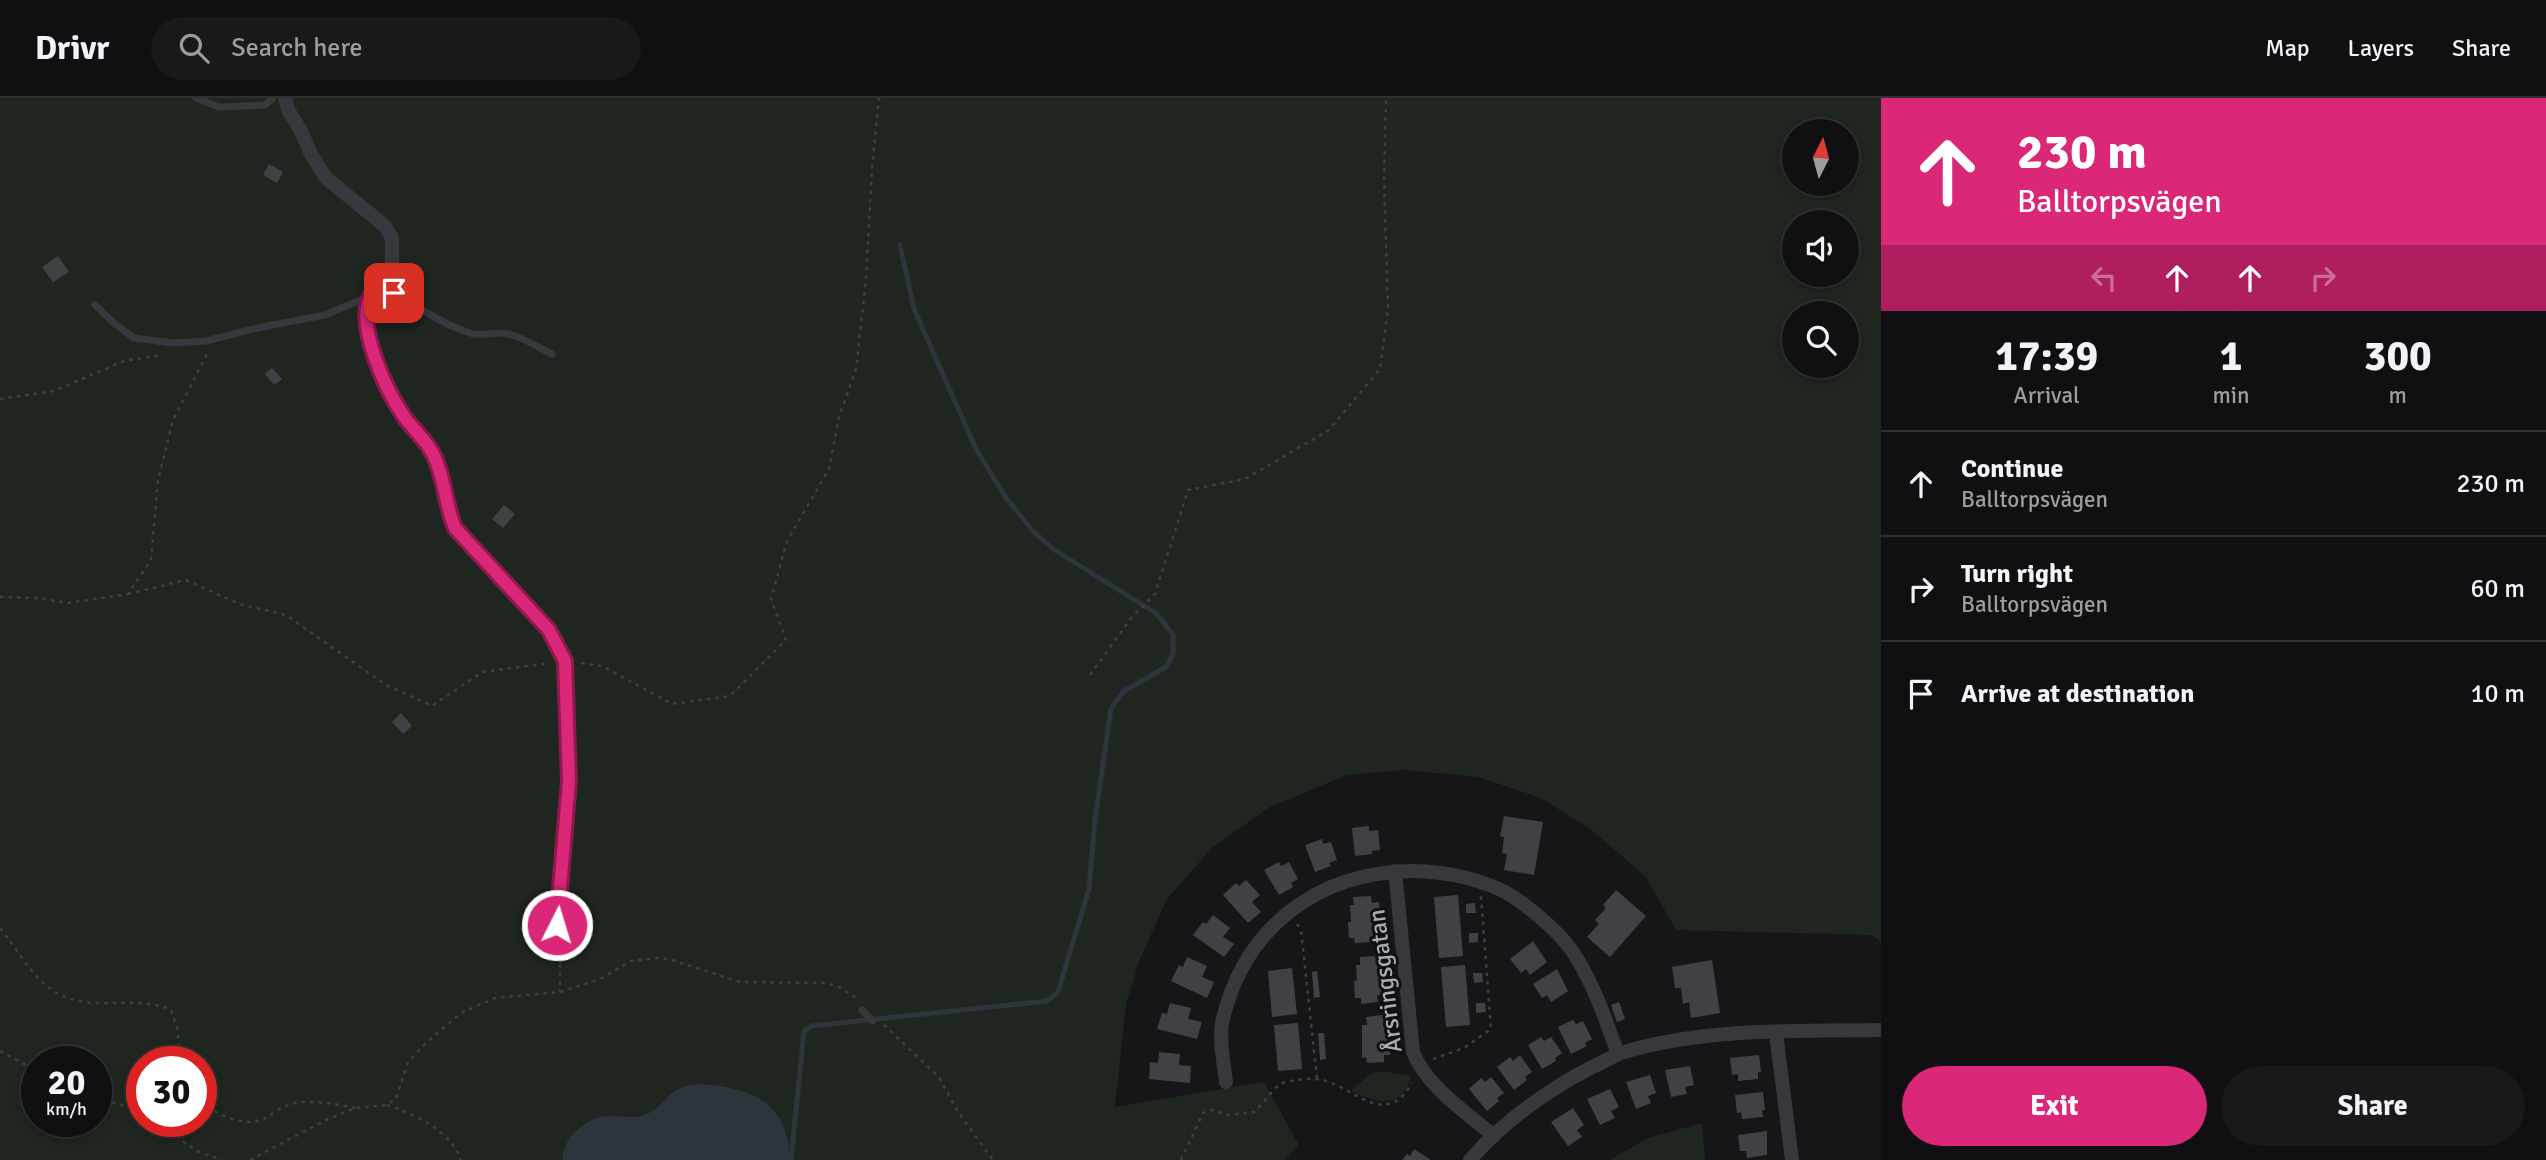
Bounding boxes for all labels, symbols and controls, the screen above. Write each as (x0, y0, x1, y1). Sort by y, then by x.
search box (151, 17, 641, 80)
text: Drivr (35, 28, 109, 69)
icon: search (175, 29, 213, 67)
text: Search here (231, 32, 362, 64)
text: Map (2265, 33, 2310, 63)
text: Layers (2348, 33, 2414, 63)
text: Share (2452, 33, 2511, 63)
north arrow (1782, 119, 1858, 196)
map controls (1782, 119, 1859, 378)
text: 230 m (2017, 122, 2147, 182)
icon: ahead (1902, 126, 1993, 217)
text: Balltorpsvägen (2017, 182, 2222, 221)
button: sound (1782, 210, 1859, 287)
icon: left (2085, 259, 2123, 297)
icon: ahead (2158, 259, 2196, 297)
icon: ahead (2231, 259, 2269, 297)
icon: right (2304, 259, 2342, 297)
pin (364, 263, 424, 323)
icon: arrive (375, 274, 413, 312)
button: search (1782, 301, 1859, 378)
text: 17:39 (1995, 331, 2098, 382)
text: 1 (2220, 331, 2242, 382)
text: 300 (2364, 331, 2432, 382)
text: Arrival (2014, 381, 2080, 410)
text: min (2212, 381, 2250, 410)
text: m (2389, 381, 2407, 410)
text: Continue (1961, 453, 2063, 485)
icon: ahead (1902, 465, 1940, 503)
text: 230 m (2456, 468, 2525, 500)
text: Balltorpsvägen (1961, 485, 2108, 514)
text: Turn right (1961, 558, 2073, 590)
icon: right (1902, 570, 1940, 608)
text: 60 m (2470, 573, 2525, 605)
text: Balltorpsvägen (1961, 590, 2108, 619)
icon: arrive (1902, 675, 1940, 713)
text: Arrive at destination (1961, 678, 2194, 710)
text: 10 m (2470, 678, 2525, 710)
position arrow (520, 888, 594, 962)
street label: Årsringsgatan (1361, 908, 1409, 1054)
speed limit sign: 30 (126, 1046, 217, 1137)
text: 20 (48, 1061, 85, 1104)
button: Exit (1902, 1066, 2207, 1146)
button: Share (2221, 1066, 2525, 1146)
text: km/h (46, 1098, 87, 1120)

